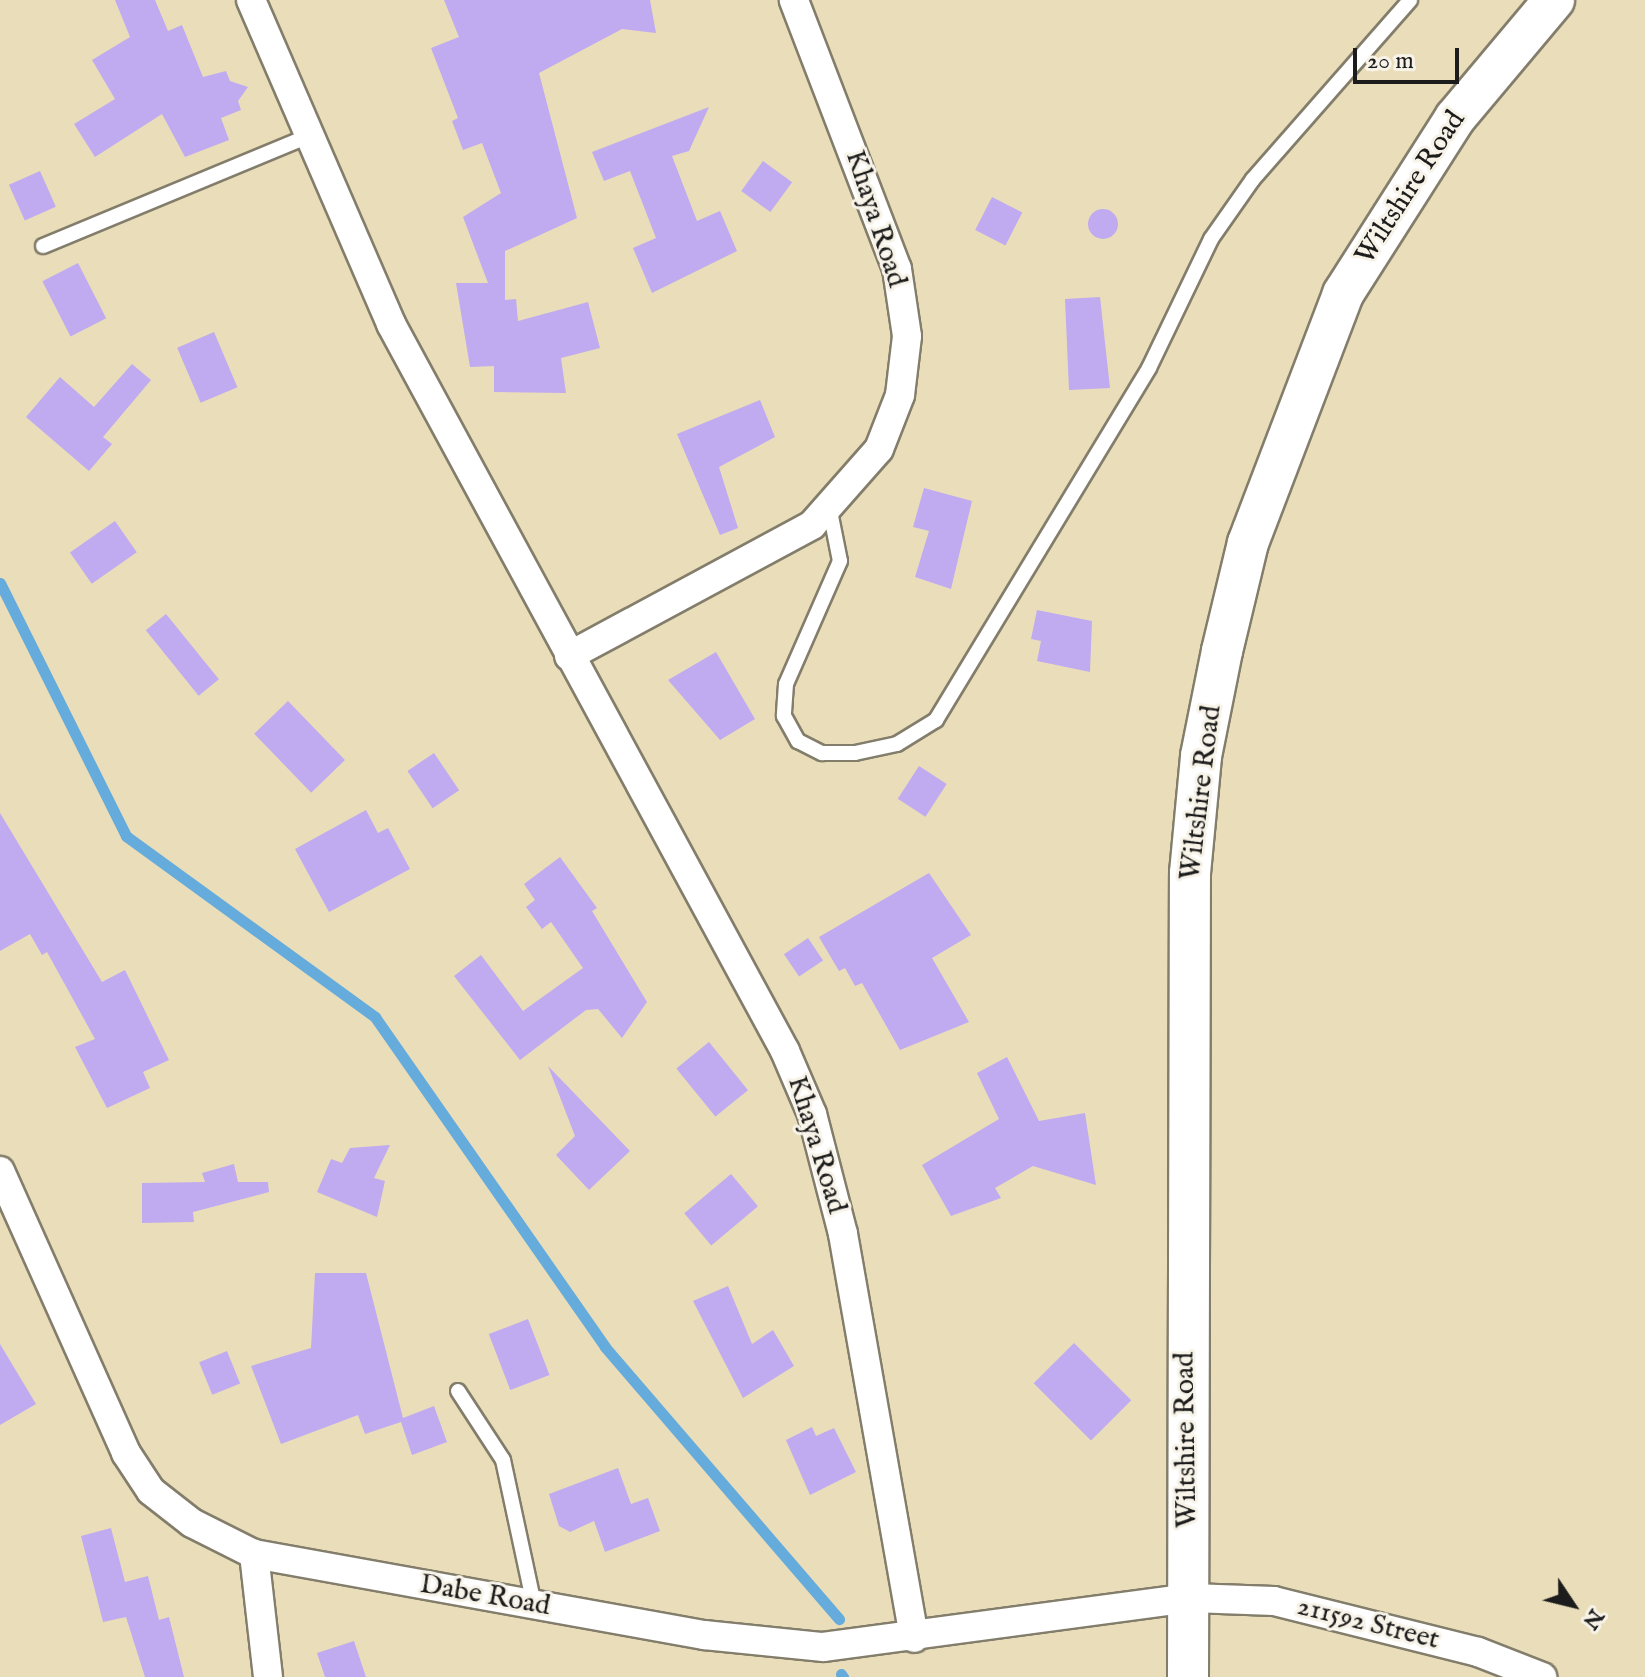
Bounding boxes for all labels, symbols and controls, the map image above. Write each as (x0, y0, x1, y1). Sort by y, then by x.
scale bar (1357, 32, 1463, 82)
text: 20 m (1367, 46, 1414, 77)
street label: Wiltshire Road (1349, 105, 1473, 271)
street label: Khaya Road (837, 146, 913, 292)
street label: Wiltshire Road (1175, 703, 1229, 883)
street label: Khaya Road (779, 1072, 853, 1218)
street label: Wiltshire Road (1169, 1352, 1205, 1528)
north arrow (1533, 1565, 1613, 1645)
street label: Dabe Road (417, 1568, 553, 1624)
street label: 211592 Street (1294, 1590, 1442, 1658)
text: N (1576, 1603, 1610, 1635)

